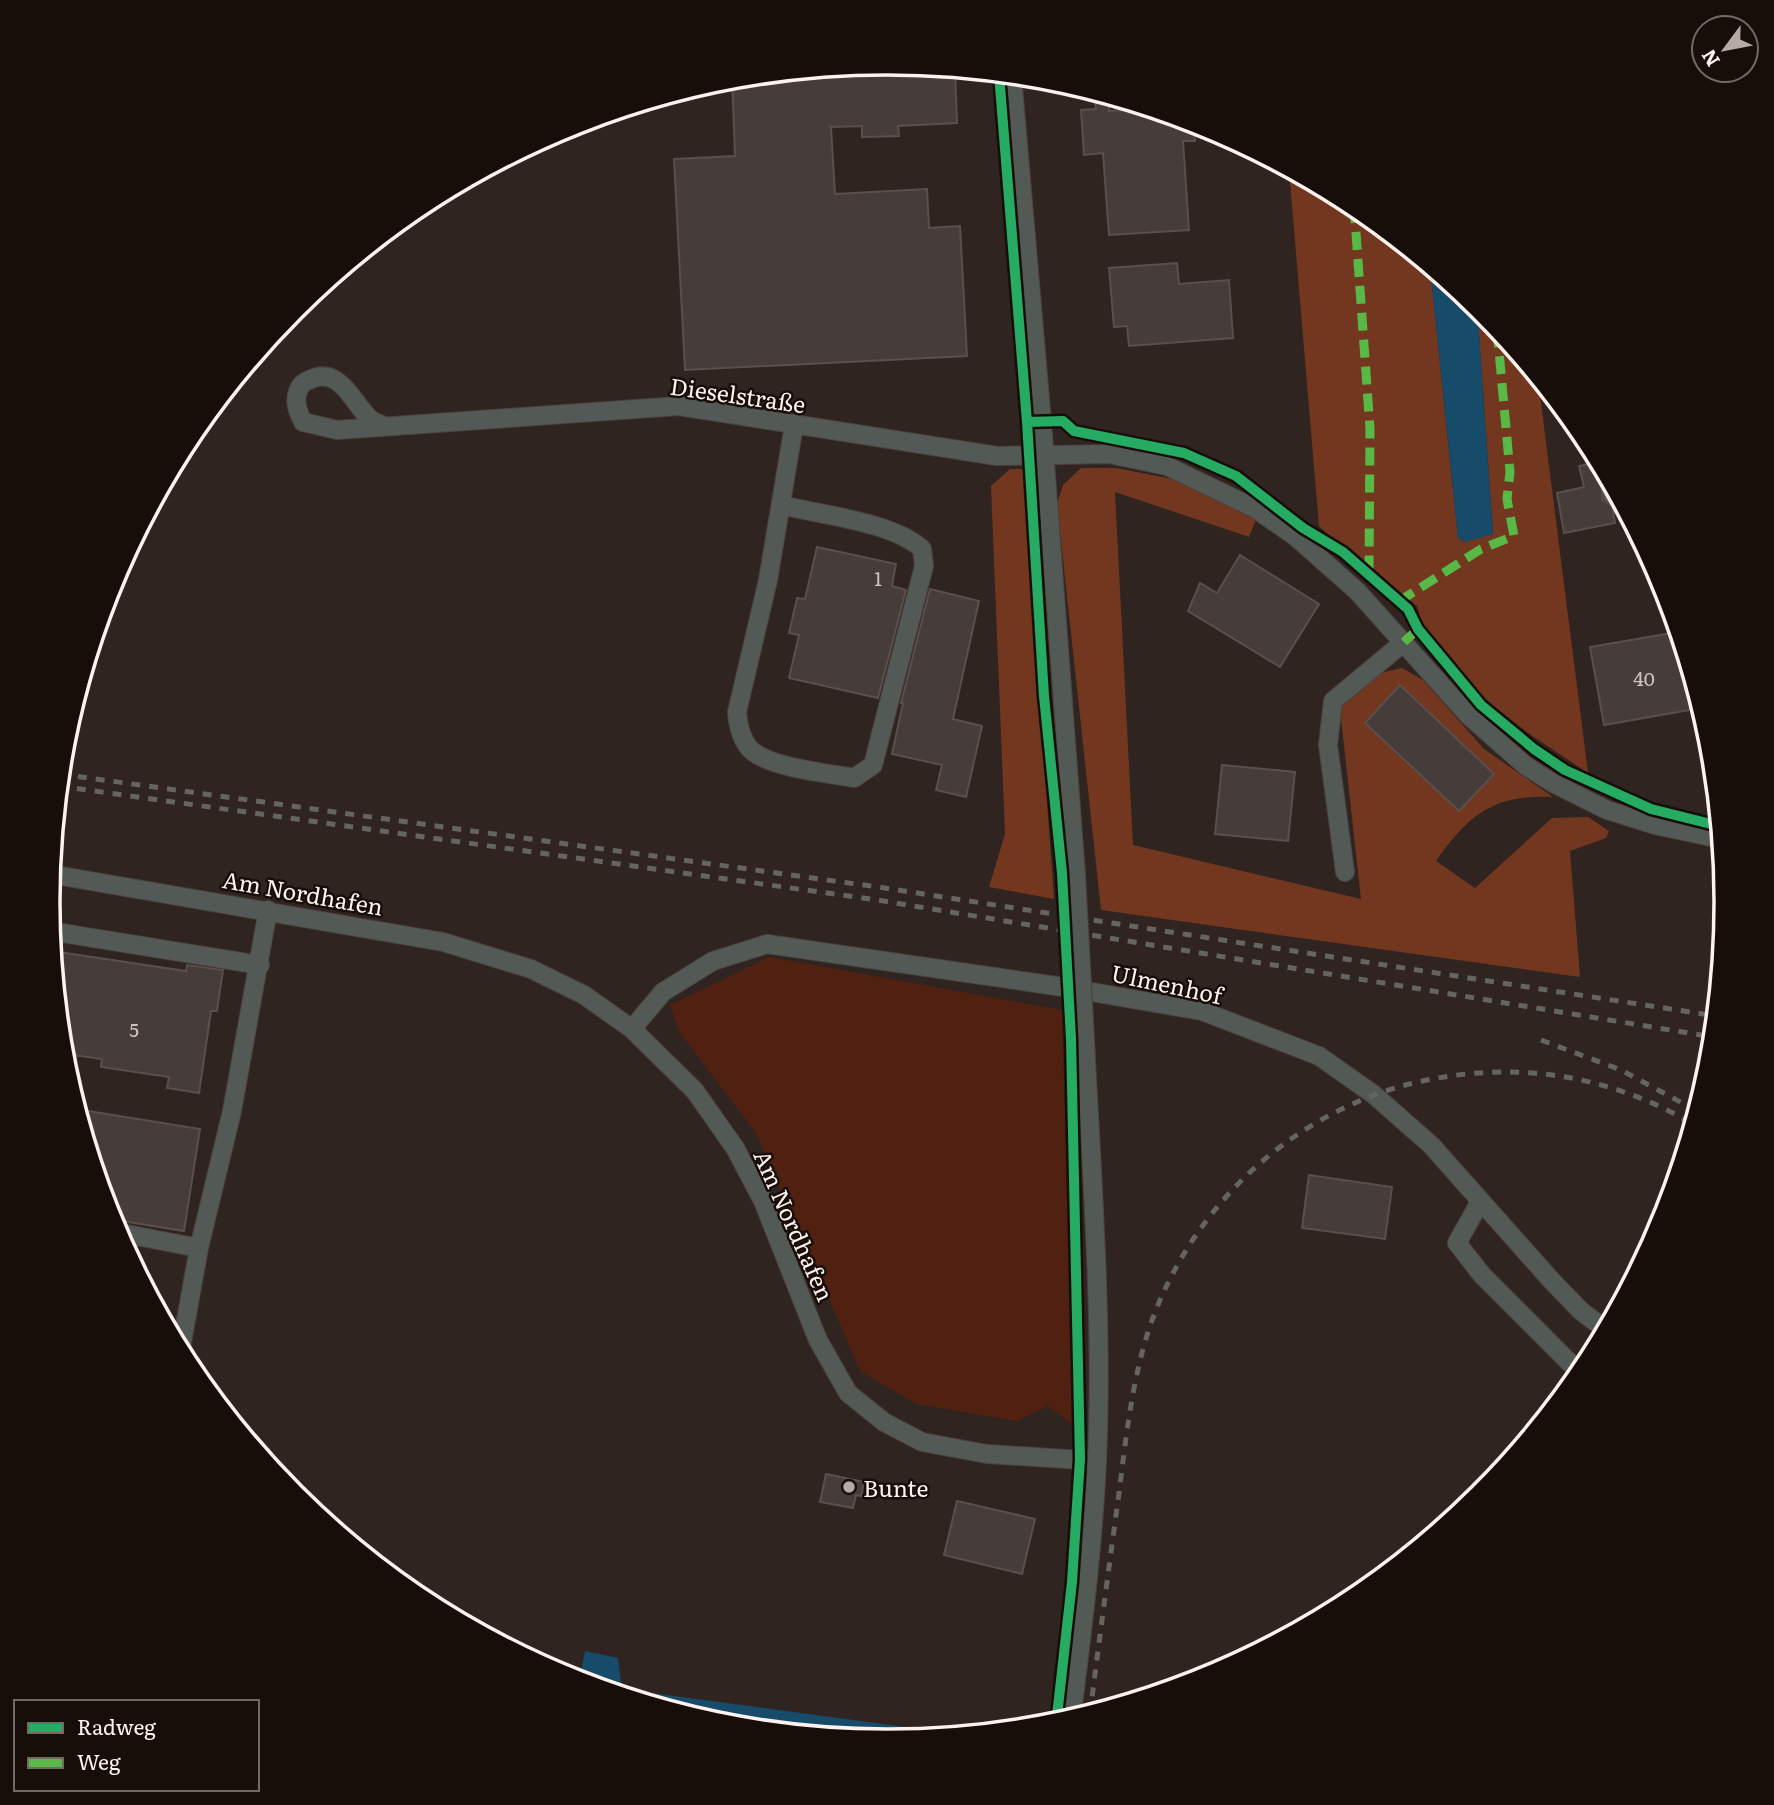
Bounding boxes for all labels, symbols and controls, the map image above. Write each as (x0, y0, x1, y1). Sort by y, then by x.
north arrow (1690, 14, 1760, 84)
text: N (1694, 44, 1726, 73)
street label: Dieselstraße (668, 368, 808, 420)
house number: 1 (874, 564, 882, 592)
house number: 40 (1633, 664, 1655, 692)
street label: Am Nordhafen (220, 861, 386, 923)
street label: Ulmenhof (1108, 955, 1228, 1012)
house number: 5 (129, 1015, 139, 1043)
street label: Am Nordhafen (746, 1144, 844, 1306)
place label: Bunte (863, 1470, 928, 1504)
marker: Bunte (841, 1479, 857, 1495)
legend (14, 1700, 259, 1791)
text: Radweg (77, 1710, 156, 1741)
text: Weg (77, 1745, 121, 1776)

